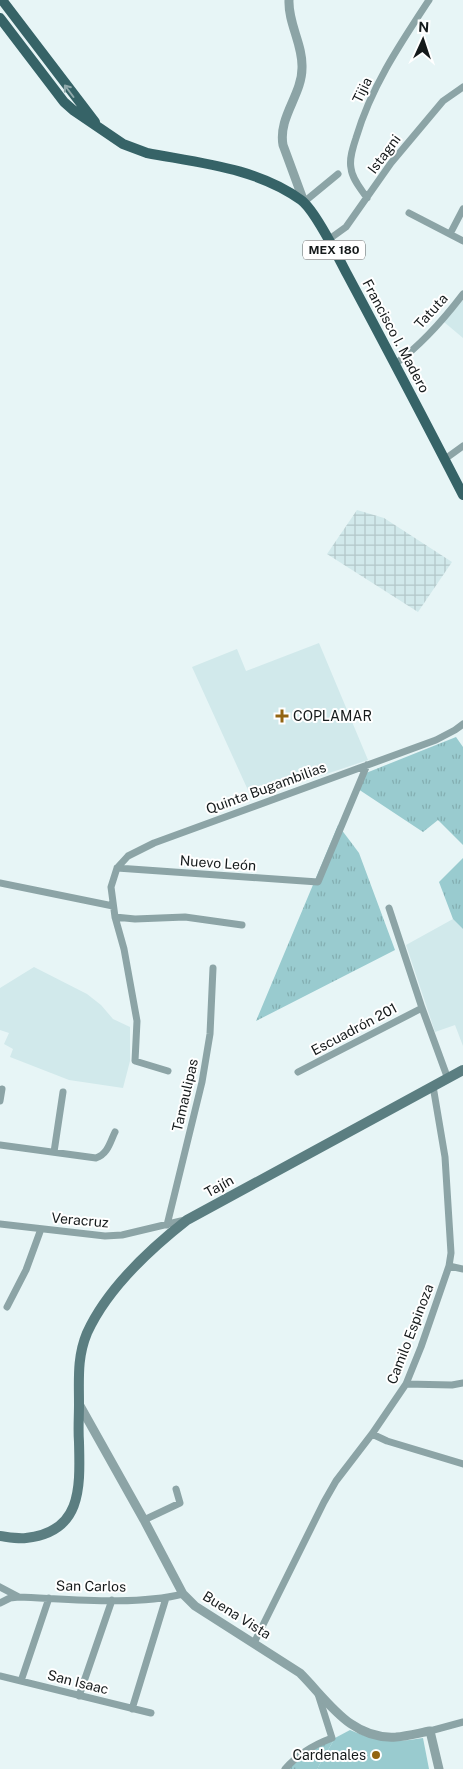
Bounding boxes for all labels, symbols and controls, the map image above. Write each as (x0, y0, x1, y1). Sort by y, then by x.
north arrow (398, 15, 448, 65)
text: N (418, 19, 430, 35)
street label: Tijia (349, 74, 375, 106)
one-way arrow (64, 85, 75, 98)
street label: Istagni (364, 131, 404, 177)
road number: MEX 180 (303, 240, 365, 260)
street label: Francisco I. Madero (359, 276, 433, 396)
street label: Tatuta (411, 290, 451, 332)
place label: COPLAMAR (293, 708, 372, 724)
marker: COPLAMAR (275, 709, 289, 723)
street label: Quinta Bugambilias (204, 759, 328, 817)
street label: Nuevo León (179, 852, 257, 874)
street label: Escuadrón 201 (308, 1000, 400, 1058)
street label: Tamaulipas (169, 1057, 201, 1133)
street label: Tajín (202, 1172, 236, 1200)
street label: Veracruz (51, 1210, 110, 1230)
street label: Camilo Espinoza (384, 1282, 436, 1386)
street label: San Carlos (56, 1577, 126, 1595)
street label: Buena Vista (200, 1588, 274, 1642)
street label: San Isaac (46, 1667, 110, 1697)
place label: Cardenales (292, 1747, 366, 1763)
marker: Cardenales (370, 1749, 382, 1761)

